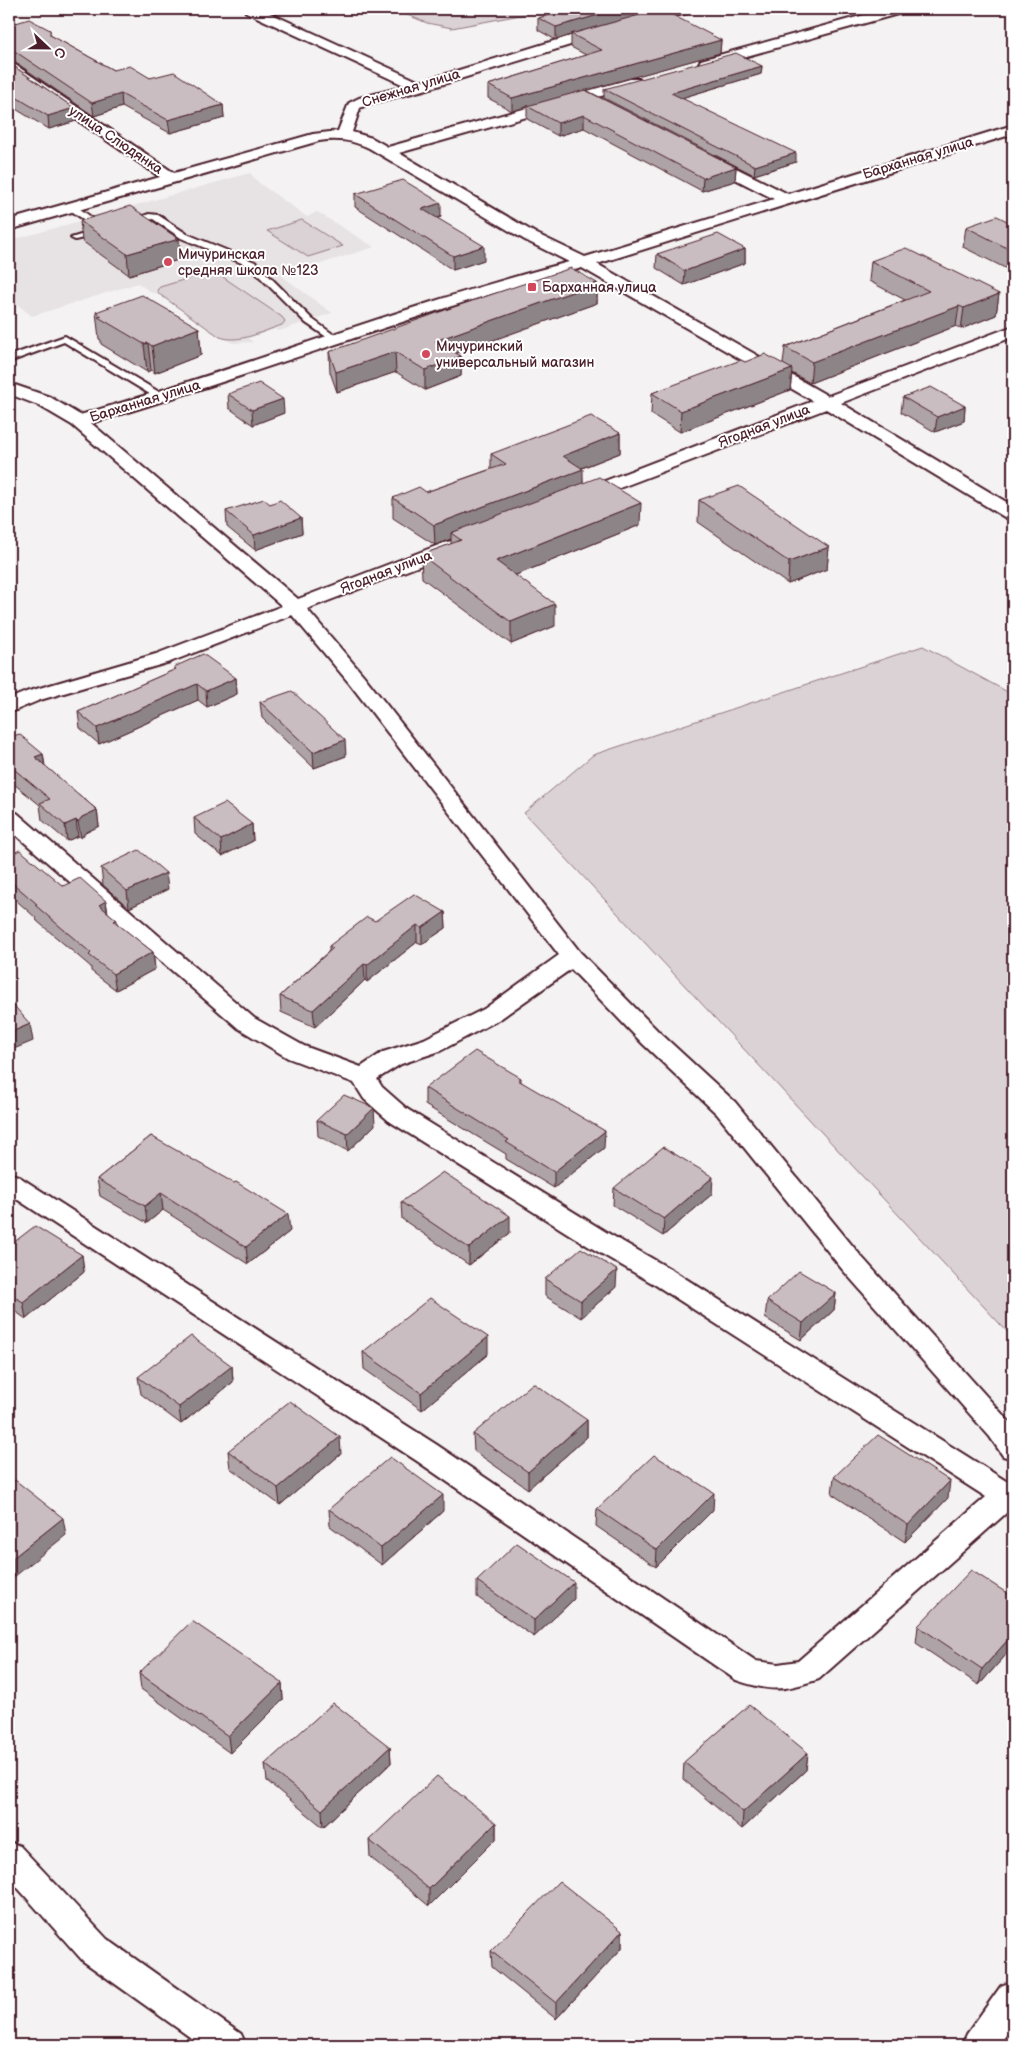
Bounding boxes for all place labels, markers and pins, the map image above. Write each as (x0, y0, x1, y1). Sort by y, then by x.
place label: Мичуринская средняя школа №123 (178, 246, 319, 279)
marker: Мичуринская средняя школа №123 (162, 256, 174, 268)
place label: Барханная улица (542, 279, 657, 296)
marker: Барханная улица (526, 281, 538, 293)
place label: Мичуринский универсальный магазин (436, 338, 594, 371)
marker: Мичуринский универсальный магазин (420, 348, 432, 360)

